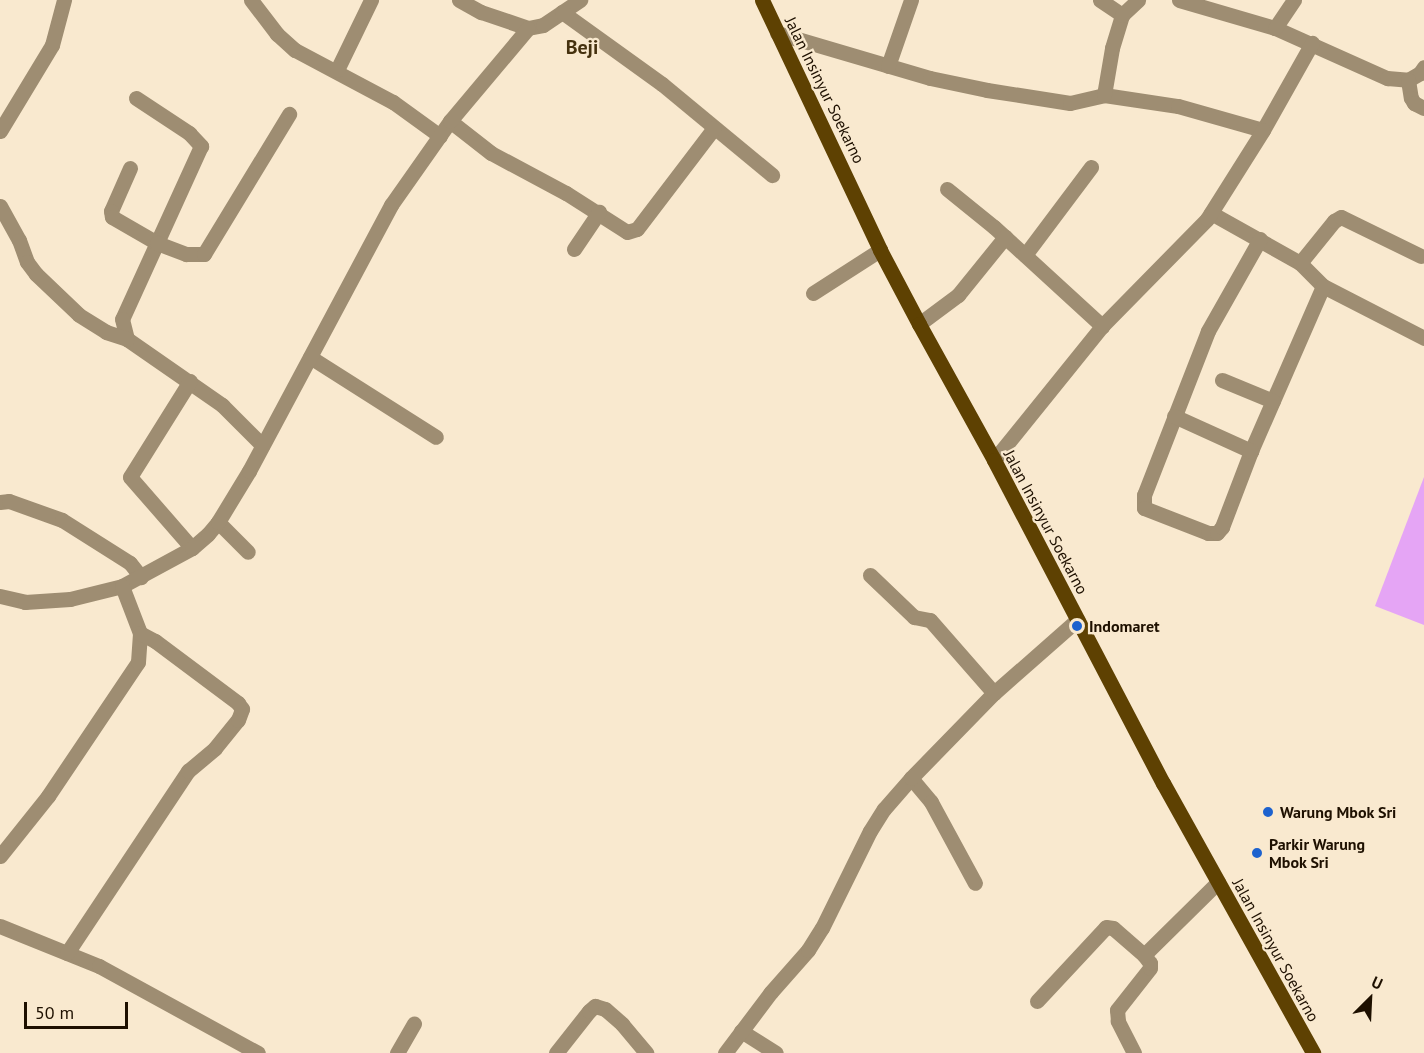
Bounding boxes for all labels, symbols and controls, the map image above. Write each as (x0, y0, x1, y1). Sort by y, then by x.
street label: Jalan Insinyur Soekarno (781, 14, 869, 166)
district label: Beji (566, 35, 598, 59)
street label: Jalan Insinyur Soekarno (1000, 447, 1092, 597)
place label: Indomaret (1089, 616, 1160, 636)
marker: Indomaret (1070, 619, 1084, 633)
place label: Warung Mbok Sri (1280, 802, 1397, 822)
marker: Warung Mbok Sri (1261, 805, 1275, 819)
place label: Parkir Warung Mbok Sri (1269, 834, 1366, 872)
marker: Parkir Warung Mbok Sri (1250, 846, 1264, 860)
street label: Jalan Insinyur Soekarno (1229, 875, 1323, 1025)
north arrow (1340, 969, 1400, 1029)
text: U (1369, 971, 1386, 994)
scale bar (27, 990, 130, 1028)
text: 50 m (35, 1001, 74, 1024)

